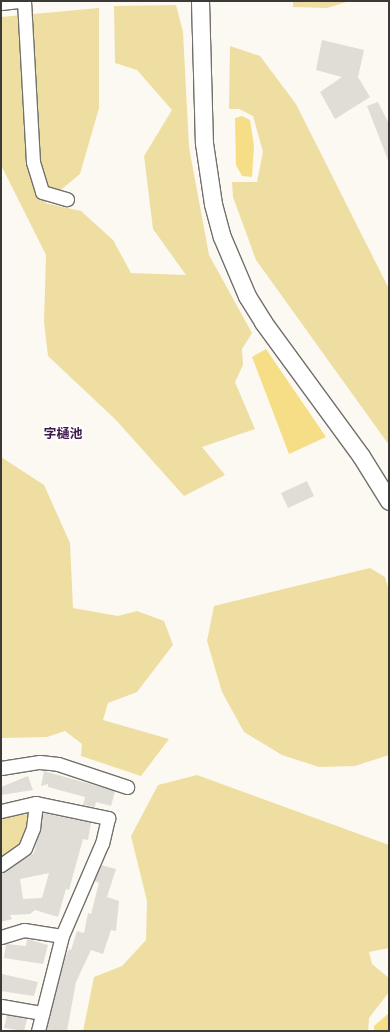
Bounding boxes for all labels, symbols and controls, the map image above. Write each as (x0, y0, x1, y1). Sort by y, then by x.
district label: 字樋池 (44, 425, 82, 441)

